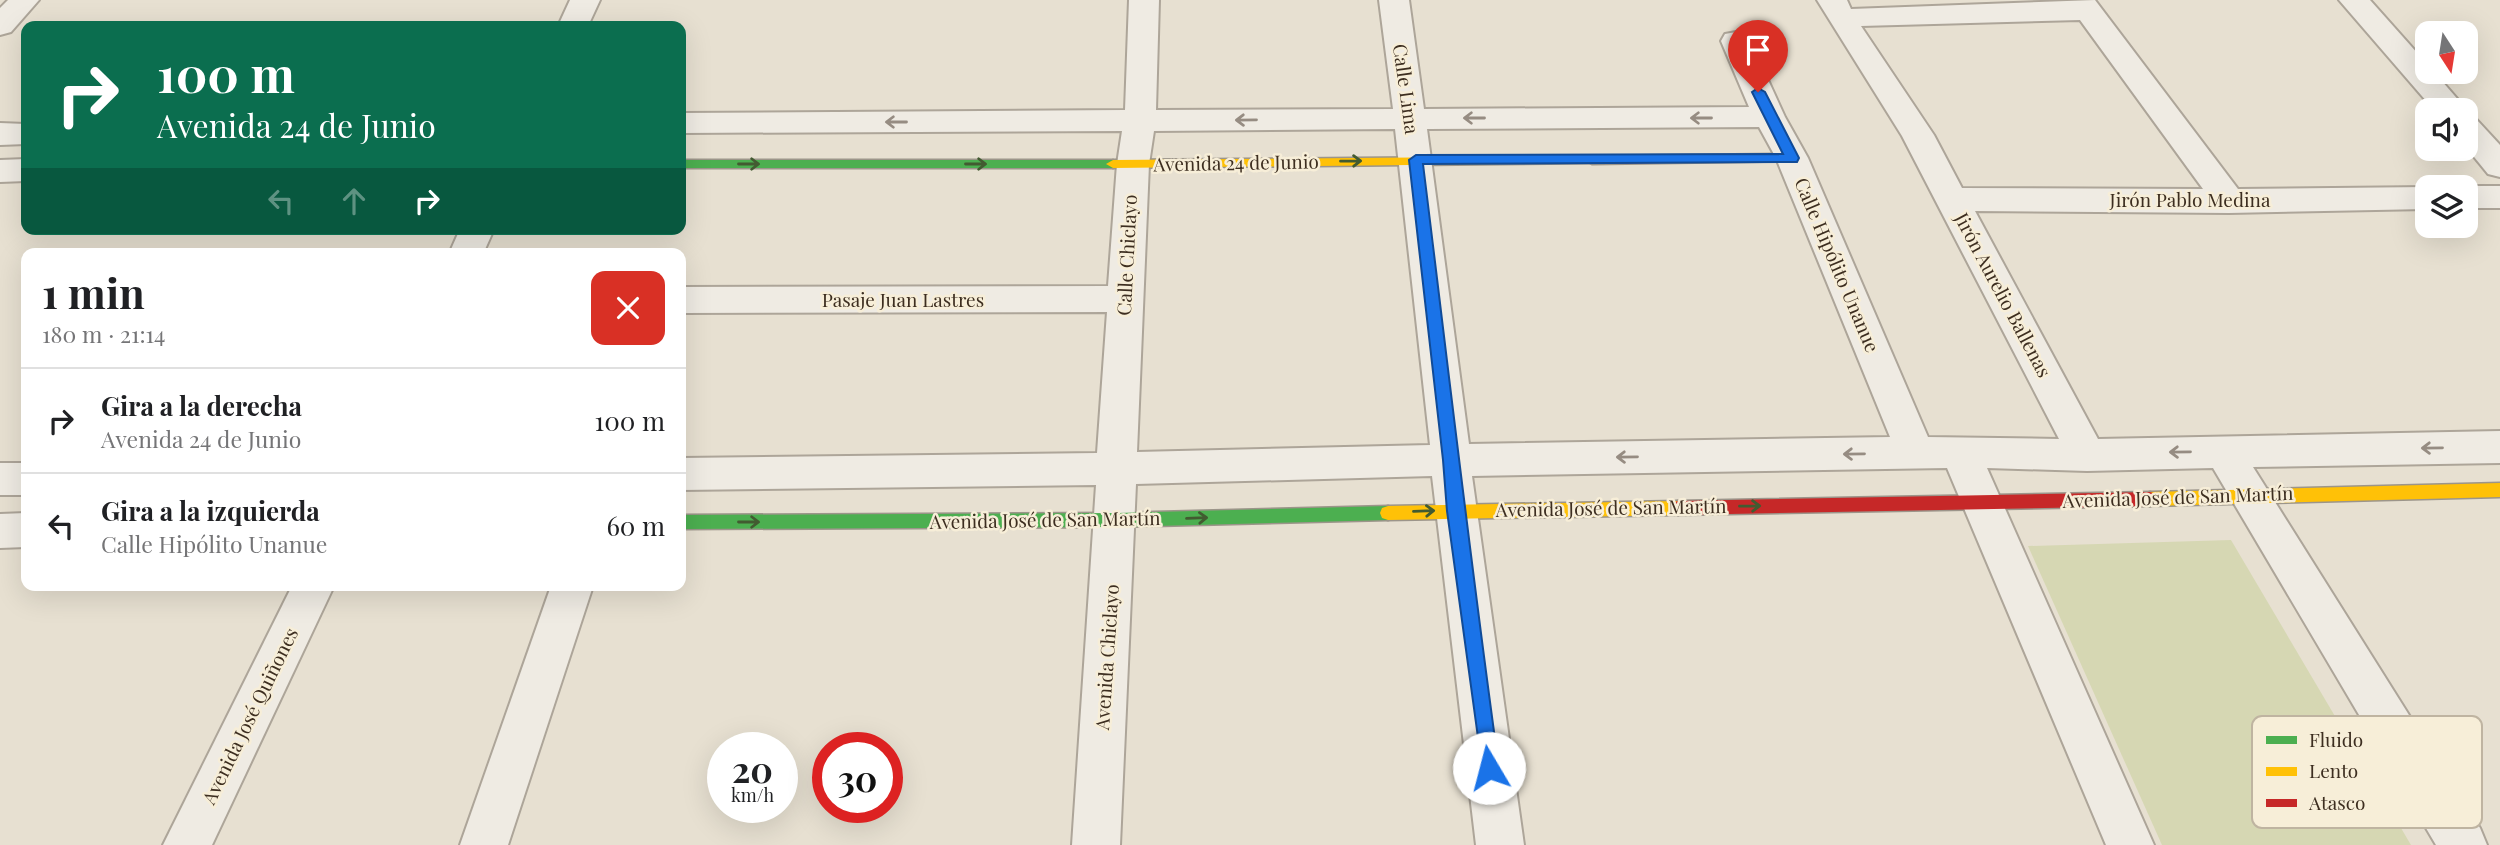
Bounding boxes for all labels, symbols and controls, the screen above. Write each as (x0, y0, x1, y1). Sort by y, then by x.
pin (1728, 20, 1788, 92)
north arrow (2415, 21, 2478, 84)
map controls (2415, 21, 2478, 238)
icon: arrive (1739, 31, 1777, 69)
text: 100 m (157, 40, 295, 105)
street label: Calle Lima (1388, 42, 1426, 136)
icon: right (42, 49, 133, 140)
button: sound (2415, 98, 2478, 161)
text: Avenida 24 de Junio (157, 103, 436, 146)
one-way arrow (1462, 111, 1485, 125)
one-way arrow (1690, 111, 1713, 125)
one-way arrow (1235, 113, 1258, 127)
one-way arrow (885, 115, 908, 129)
street label: Avenida 24 de Junio (1152, 148, 1319, 176)
one-way arrow (1339, 154, 1362, 168)
one-way arrow (737, 157, 760, 171)
one-way arrow (965, 157, 988, 171)
street label: Calle Hipólito Unanue (1789, 173, 1886, 356)
button: layers (2415, 175, 2478, 238)
icon: left (262, 182, 300, 220)
icon: ahead (335, 182, 373, 220)
icon: right (408, 182, 446, 220)
street label: Jirón Pablo Medina (2109, 186, 2271, 212)
street label: Calle Chiclayo (1110, 194, 1142, 316)
street label: Jirón Aurelio Ballenas (1949, 207, 2058, 381)
text: 1 min (42, 264, 145, 320)
button: close (591, 271, 665, 345)
street label: Pasaje Juan Lastres (822, 286, 984, 312)
text: 180 m · 21:14 (42, 318, 165, 349)
text: Gira a la derecha (101, 388, 302, 423)
icon: right (42, 402, 80, 440)
text: 100 m (595, 403, 665, 438)
text: Avenida 24 de Junio (101, 423, 301, 454)
one-way arrow (2421, 441, 2444, 455)
one-way arrow (2169, 446, 2192, 459)
one-way arrow (1843, 448, 1866, 461)
one-way arrow (1616, 450, 1639, 464)
street label: Avenida José de San Martín (2061, 479, 2294, 513)
street label: Avenida José de San Martín (1494, 492, 1727, 522)
text: Gira a la izquierda (101, 493, 320, 528)
one-way arrow (1738, 500, 1761, 513)
street label: Avenida José de San Martín (928, 504, 1161, 534)
one-way arrow (1413, 505, 1436, 518)
icon: left (42, 507, 80, 545)
text: 60 m (606, 508, 665, 543)
one-way arrow (1185, 511, 1208, 525)
one-way arrow (737, 515, 760, 529)
text: Calle Hipólito Unanue (101, 528, 328, 559)
street label: Avenida Chiclayo (1088, 583, 1124, 732)
street label: Avenida José Quiñones (195, 623, 303, 809)
legend (2252, 716, 2482, 828)
text: Fluido (2309, 726, 2363, 752)
position arrow (1452, 731, 1526, 805)
speed limit sign: 30 (812, 732, 903, 823)
text: 20 (732, 745, 773, 792)
text: Lento (2309, 757, 2358, 783)
text: km/h (731, 783, 774, 807)
text: Atasco (2308, 789, 2365, 815)

